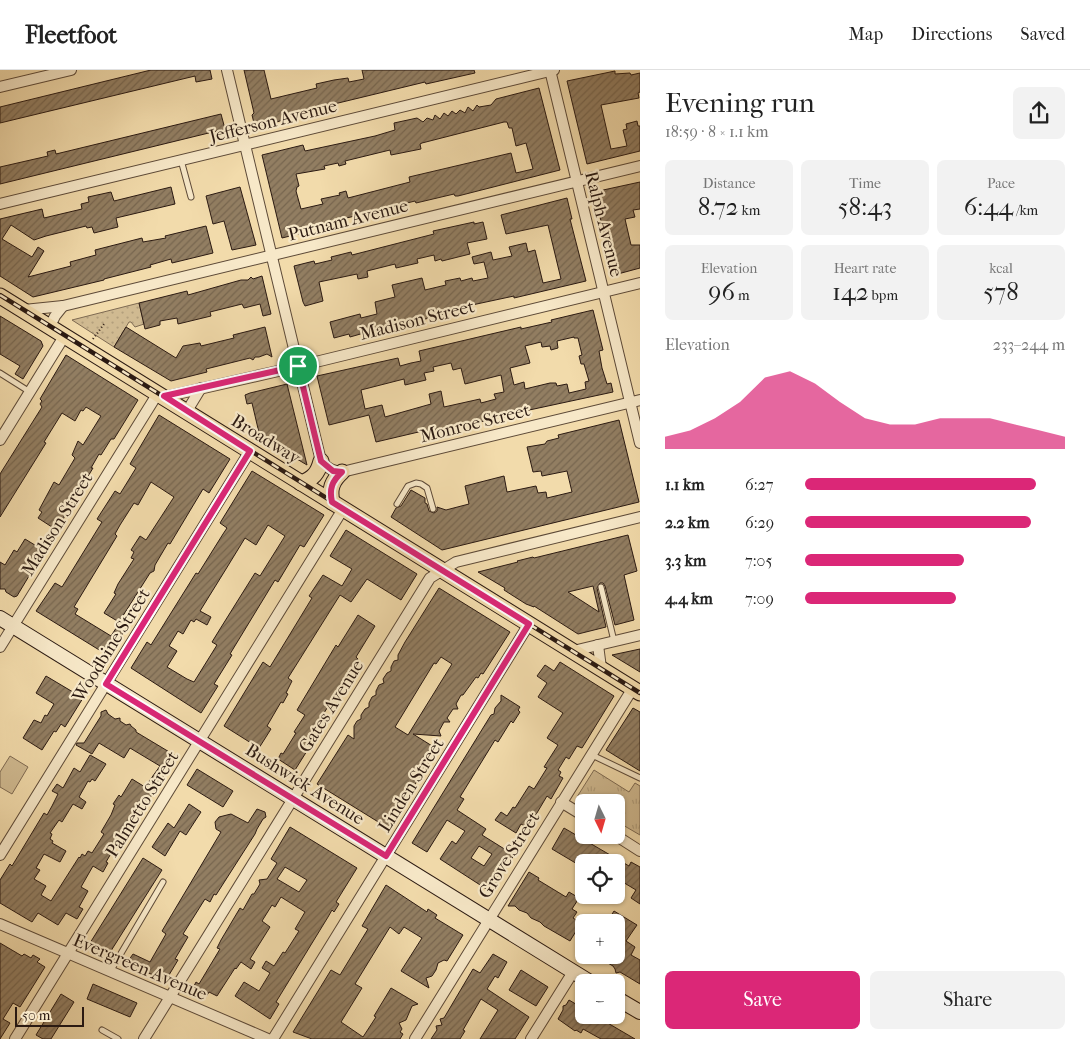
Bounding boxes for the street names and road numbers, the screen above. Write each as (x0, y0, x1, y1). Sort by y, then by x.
street label: Jefferson Avenue (205, 95, 339, 148)
street label: Ralph Avenue (580, 169, 627, 279)
street label: Putnam Avenue (286, 195, 410, 246)
street label: Madison Street (358, 296, 477, 345)
street label: Monroe Street (418, 400, 533, 447)
street label: Broadway (227, 410, 305, 470)
street label: Madison Street (17, 468, 98, 580)
street label: Woodbine Street (68, 584, 155, 707)
street label: Gates Avenue (295, 656, 368, 756)
street label: Linden Street (374, 734, 449, 836)
street label: Bushwick Avenue (242, 740, 368, 829)
street label: Palmetto Street (101, 747, 184, 861)
street label: Grove Street (475, 808, 545, 902)
street label: Evergreen Avenue (70, 930, 210, 1005)

